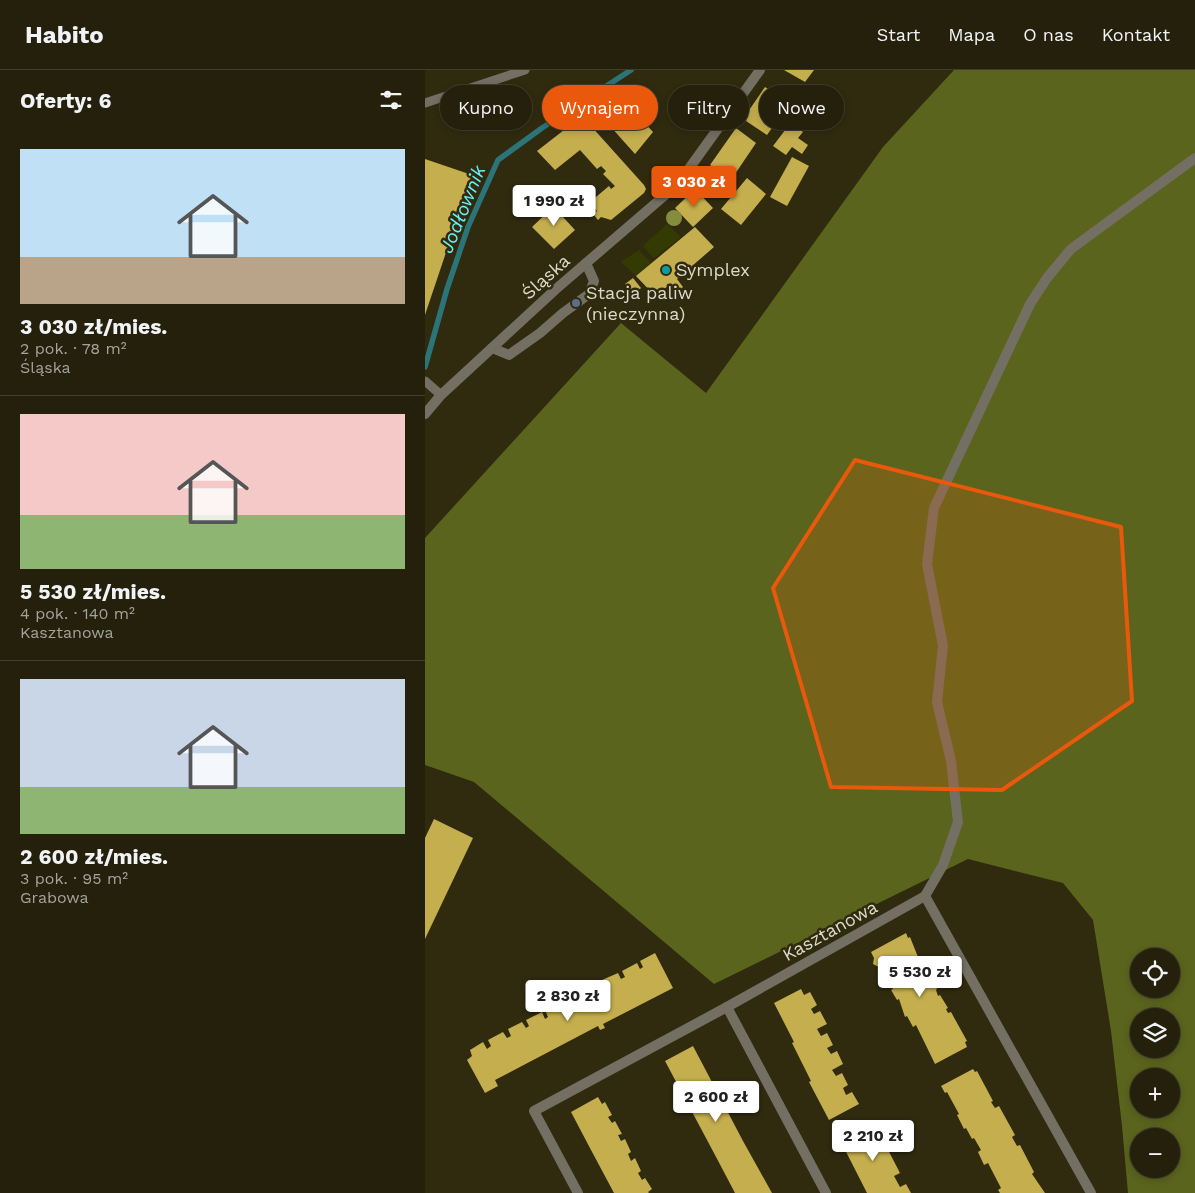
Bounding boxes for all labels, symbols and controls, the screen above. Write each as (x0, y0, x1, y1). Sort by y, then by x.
text: Habito (25, 21, 104, 49)
text: Start (877, 24, 920, 45)
text: Mapa (948, 24, 995, 45)
text: O nas (1023, 24, 1074, 45)
text: Kontakt (1102, 24, 1170, 45)
chip: Kupno (440, 85, 532, 130)
chip: Wynajem (542, 85, 658, 130)
chip: Filtry (668, 85, 749, 130)
chip: Nowe (759, 85, 844, 130)
icon: filters (377, 86, 405, 114)
text: Oferty: 6 (20, 88, 112, 113)
water label: Jodłownik (434, 161, 491, 256)
pin: 3 030 zł (642, 166, 746, 208)
text: 3 030 zł (662, 172, 726, 191)
icon: home (168, 181, 258, 271)
pin: 1 990 zł (502, 184, 606, 227)
text: 1 990 zł (524, 191, 584, 210)
street label: Śląska (517, 250, 574, 303)
place label: Symplex (676, 259, 750, 280)
marker: Symplex (660, 264, 672, 276)
place label: Stacja paliw (nieczynna) (586, 282, 693, 324)
marker: Stacja paliw (nieczynna) (570, 297, 582, 309)
text: 3 030 zł/mies. (20, 314, 167, 339)
text: 2 pok. · 78 m² (20, 339, 127, 358)
text: Śląska (20, 358, 71, 377)
icon: home (168, 447, 258, 537)
text: 5 530 zł/mies. (20, 579, 166, 604)
text: 4 pok. · 140 m² (20, 604, 135, 623)
text: Kasztanowa (20, 623, 114, 642)
icon: home (168, 712, 258, 802)
text: 2 600 zł/mies. (20, 844, 168, 869)
text: 3 pok. · 95 m² (20, 869, 128, 888)
text: Grabowa (20, 888, 89, 907)
street label: Kasztanowa (779, 896, 881, 965)
map controls (1130, 948, 1180, 1178)
button: locate (1130, 948, 1180, 998)
pin: 5 530 zł (868, 956, 972, 998)
text: 5 530 zł (889, 962, 951, 981)
pin: 2 830 zł (516, 980, 620, 1022)
text: 2 830 zł (536, 986, 600, 1005)
button: layers (1130, 1008, 1180, 1058)
button: + (1130, 1068, 1180, 1118)
pin: 2 600 zł (664, 1080, 768, 1123)
text: 2 600 zł (684, 1087, 748, 1106)
pin: 2 210 zł (821, 1120, 925, 1162)
text: 2 210 zł (843, 1126, 903, 1145)
button: − (1130, 1128, 1180, 1178)

